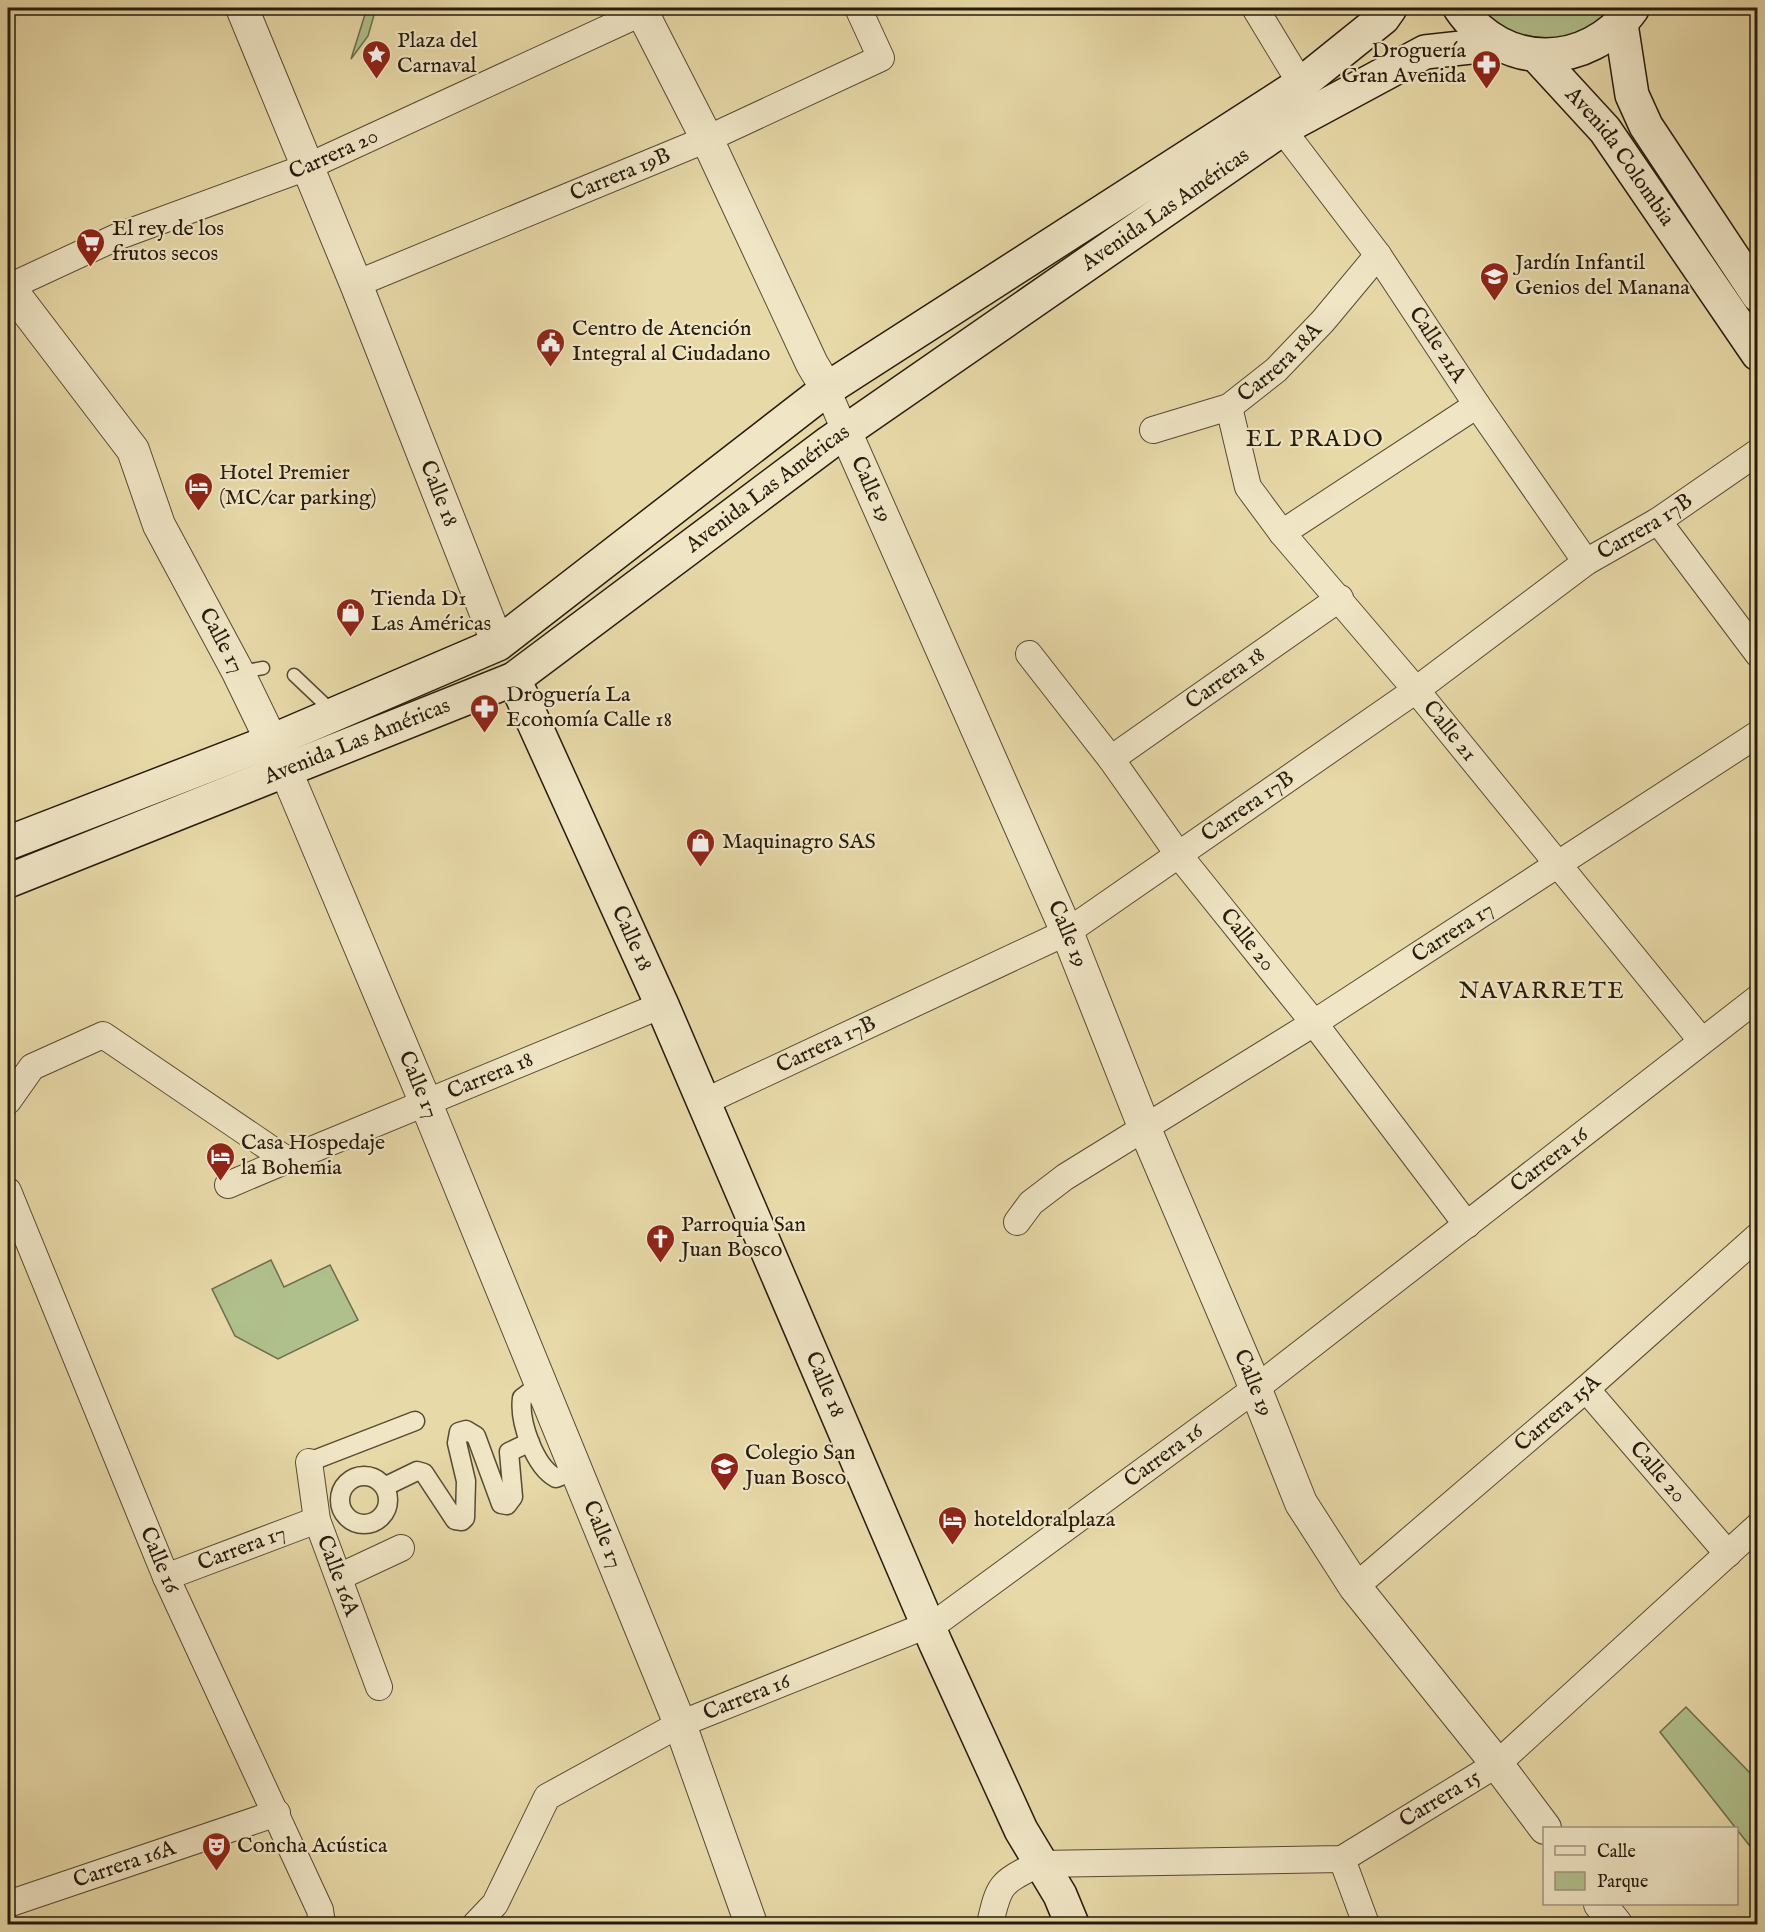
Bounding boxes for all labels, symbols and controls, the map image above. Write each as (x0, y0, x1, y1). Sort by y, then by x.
place label: Plaza del Carnaval (397, 27, 478, 80)
place label: Droguería Gran Avenida (1342, 37, 1466, 90)
place icon: Plaza del Carnaval (360, 38, 392, 80)
pharmacy icon: Droguería Gran Avenida (1471, 48, 1503, 90)
street label: Avenida Colombia (1558, 80, 1681, 232)
street label: Carrera 20 (285, 122, 383, 186)
street label: Carrera 19B (566, 142, 675, 208)
street label: Avenida Las Américas (1075, 142, 1255, 278)
place label: El rey de los frutos secos (112, 215, 224, 268)
supermarket icon: El rey de los frutos secos (75, 226, 107, 268)
place label: Jardín Infantil Genios del Manana (1512, 249, 1690, 302)
school or university icon: Jardín Infantil Genios del Manana (1478, 260, 1510, 302)
street label: Calle 21A (1402, 301, 1473, 389)
place label: Centro de Atención Integral al Ciudadano (572, 315, 770, 368)
street label: Carrera 18A (1232, 316, 1329, 409)
public building icon: Centro de Atención Integral al Ciudadano (535, 326, 567, 368)
street label: Avenida Las Américas (679, 418, 855, 560)
district label: EL PRADO (1246, 424, 1384, 455)
street label: Calle 19 (844, 452, 898, 527)
street label: Calle 18 (413, 456, 464, 531)
place label: Hotel Premier (MC/car parking) (219, 459, 377, 512)
hotel icon: Hotel Premier (MC/car parking) (182, 470, 214, 512)
street label: Carrera 17B (1592, 487, 1698, 567)
place label: Tienda D1 Las Américas (371, 585, 491, 638)
shop icon: Tienda D1 Las Américas (334, 596, 366, 638)
street label: Calle 17 (192, 603, 250, 678)
street label: Carrera 18 (1180, 641, 1271, 716)
place label: Droguería La Economía Calle 18 (506, 681, 672, 734)
street label: Avenida Las Américas (259, 692, 454, 792)
pharmacy icon: Droguería La Economía Calle 18 (469, 692, 501, 734)
street label: Calle 21 (1416, 695, 1483, 767)
street label: Carrera 17B (1196, 765, 1300, 849)
shop icon: Maquinagro SAS (685, 826, 717, 868)
place label: Maquinagro SAS (722, 828, 876, 856)
street label: Calle 19 (1041, 896, 1094, 972)
street label: Carrera 17 (1407, 896, 1499, 969)
street label: Calle 18 (605, 901, 659, 976)
street label: Calle 20 (1213, 903, 1281, 977)
district label: NAVARRETE (1459, 976, 1625, 1007)
street label: Carrera 17B (772, 1009, 881, 1080)
street label: Carrera 18 (443, 1046, 538, 1106)
street label: Calle 17 (392, 1047, 445, 1123)
street label: Carrera 16 (1505, 1120, 1595, 1199)
place label: Casa Hospedaje la Bohemia (241, 1129, 385, 1182)
hotel icon: Casa Hospedaje la Bohemia (204, 1140, 236, 1182)
place label: Parroquia San Juan Bosco (678, 1211, 806, 1264)
church icon: Parroquia San Juan Bosco (644, 1222, 676, 1264)
street label: Calle 19 (1227, 1345, 1279, 1421)
street label: Calle 18 (798, 1347, 851, 1422)
street label: Carrera 15A (1509, 1368, 1608, 1458)
street label: Carrera 16 (1119, 1417, 1210, 1494)
street label: Calle 20 (1623, 1435, 1692, 1509)
place label: Colegio San Juan Bosco (742, 1439, 856, 1492)
school or university icon: Colegio San Juan Bosco (708, 1450, 740, 1492)
street label: Calle 17 (576, 1497, 629, 1573)
hotel icon: hoteldoralplaza (937, 1504, 969, 1546)
place label: hoteldoralplaza (974, 1506, 1116, 1534)
street label: Carrera 17 (194, 1519, 290, 1578)
street label: Calle 16 (133, 1523, 186, 1599)
street label: Calle 16A (310, 1531, 366, 1621)
street label: Carrera 16 (699, 1667, 795, 1727)
street label: Carrera 15 (1394, 1763, 1486, 1834)
legend (1543, 1827, 1738, 1905)
theatre icon: Concha Acústica (200, 1830, 232, 1872)
place label: Concha Acústica (237, 1832, 388, 1860)
street label: Carrera 16A (70, 1834, 180, 1895)
text: Calle (1597, 1841, 1636, 1864)
text: Parque (1597, 1871, 1648, 1894)

